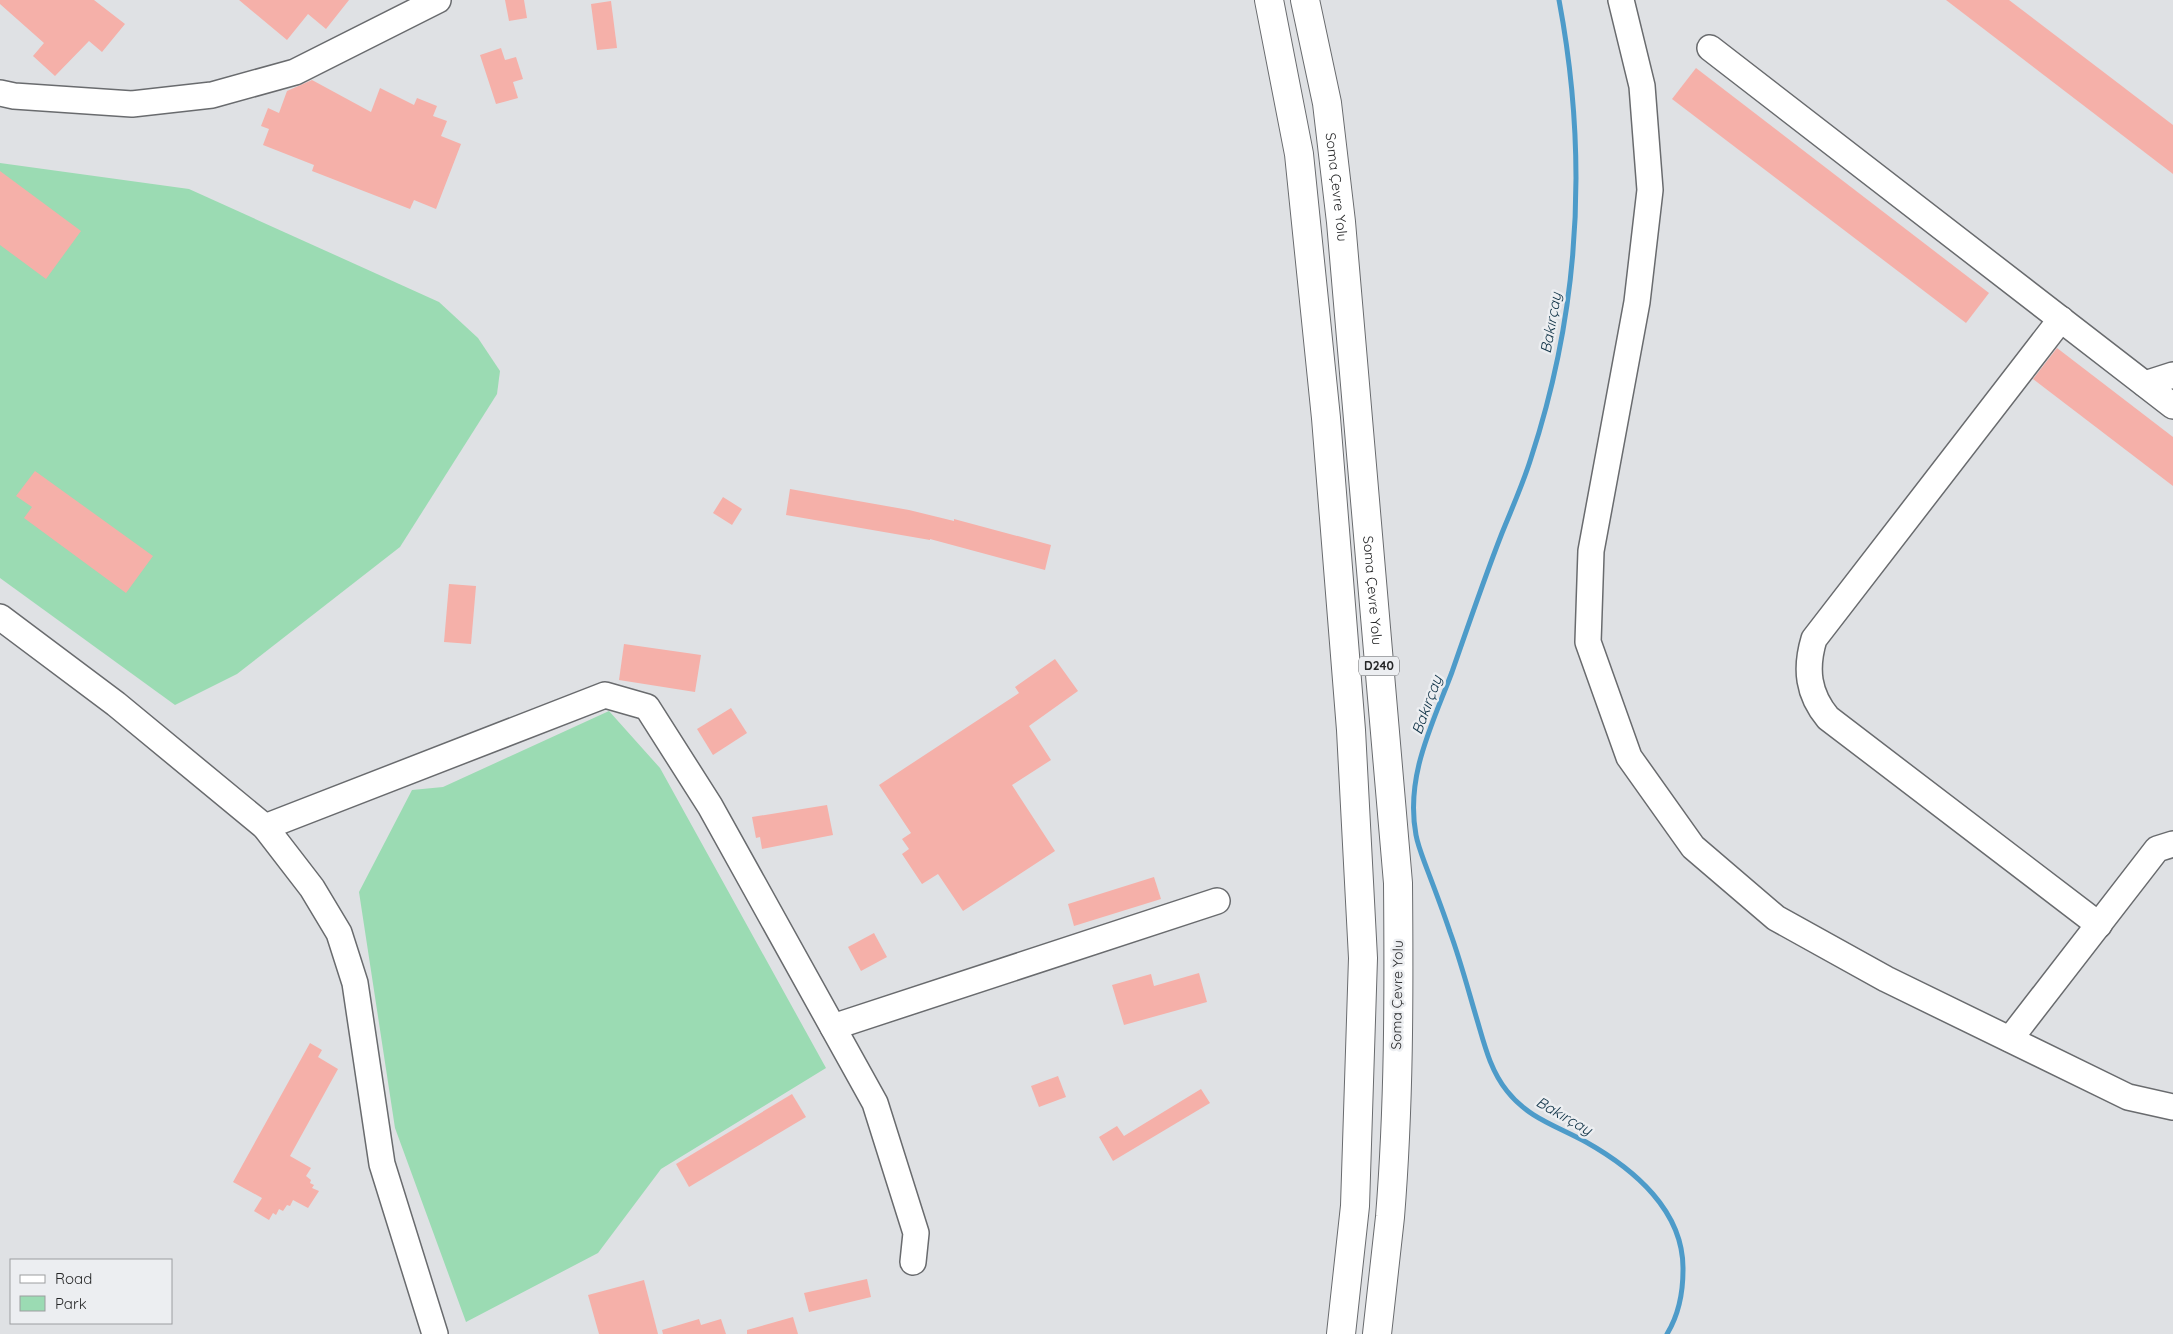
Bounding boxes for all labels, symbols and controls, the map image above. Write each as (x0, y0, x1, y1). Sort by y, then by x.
street label: Soma Çevre Yolu (1322, 132, 1352, 242)
water label: Bakırçay (1536, 290, 1565, 355)
street label: Soma Çevre Yolu (1359, 535, 1386, 646)
road number: D240 (1359, 656, 1399, 676)
water label: Bakırçay (1407, 671, 1446, 737)
street label: Soma Çevre Yolu (1387, 940, 1407, 1050)
water label: Bakırçay (1533, 1092, 1597, 1140)
legend (10, 1259, 172, 1324)
text: Road (55, 1269, 92, 1288)
text: Park (55, 1294, 87, 1313)

